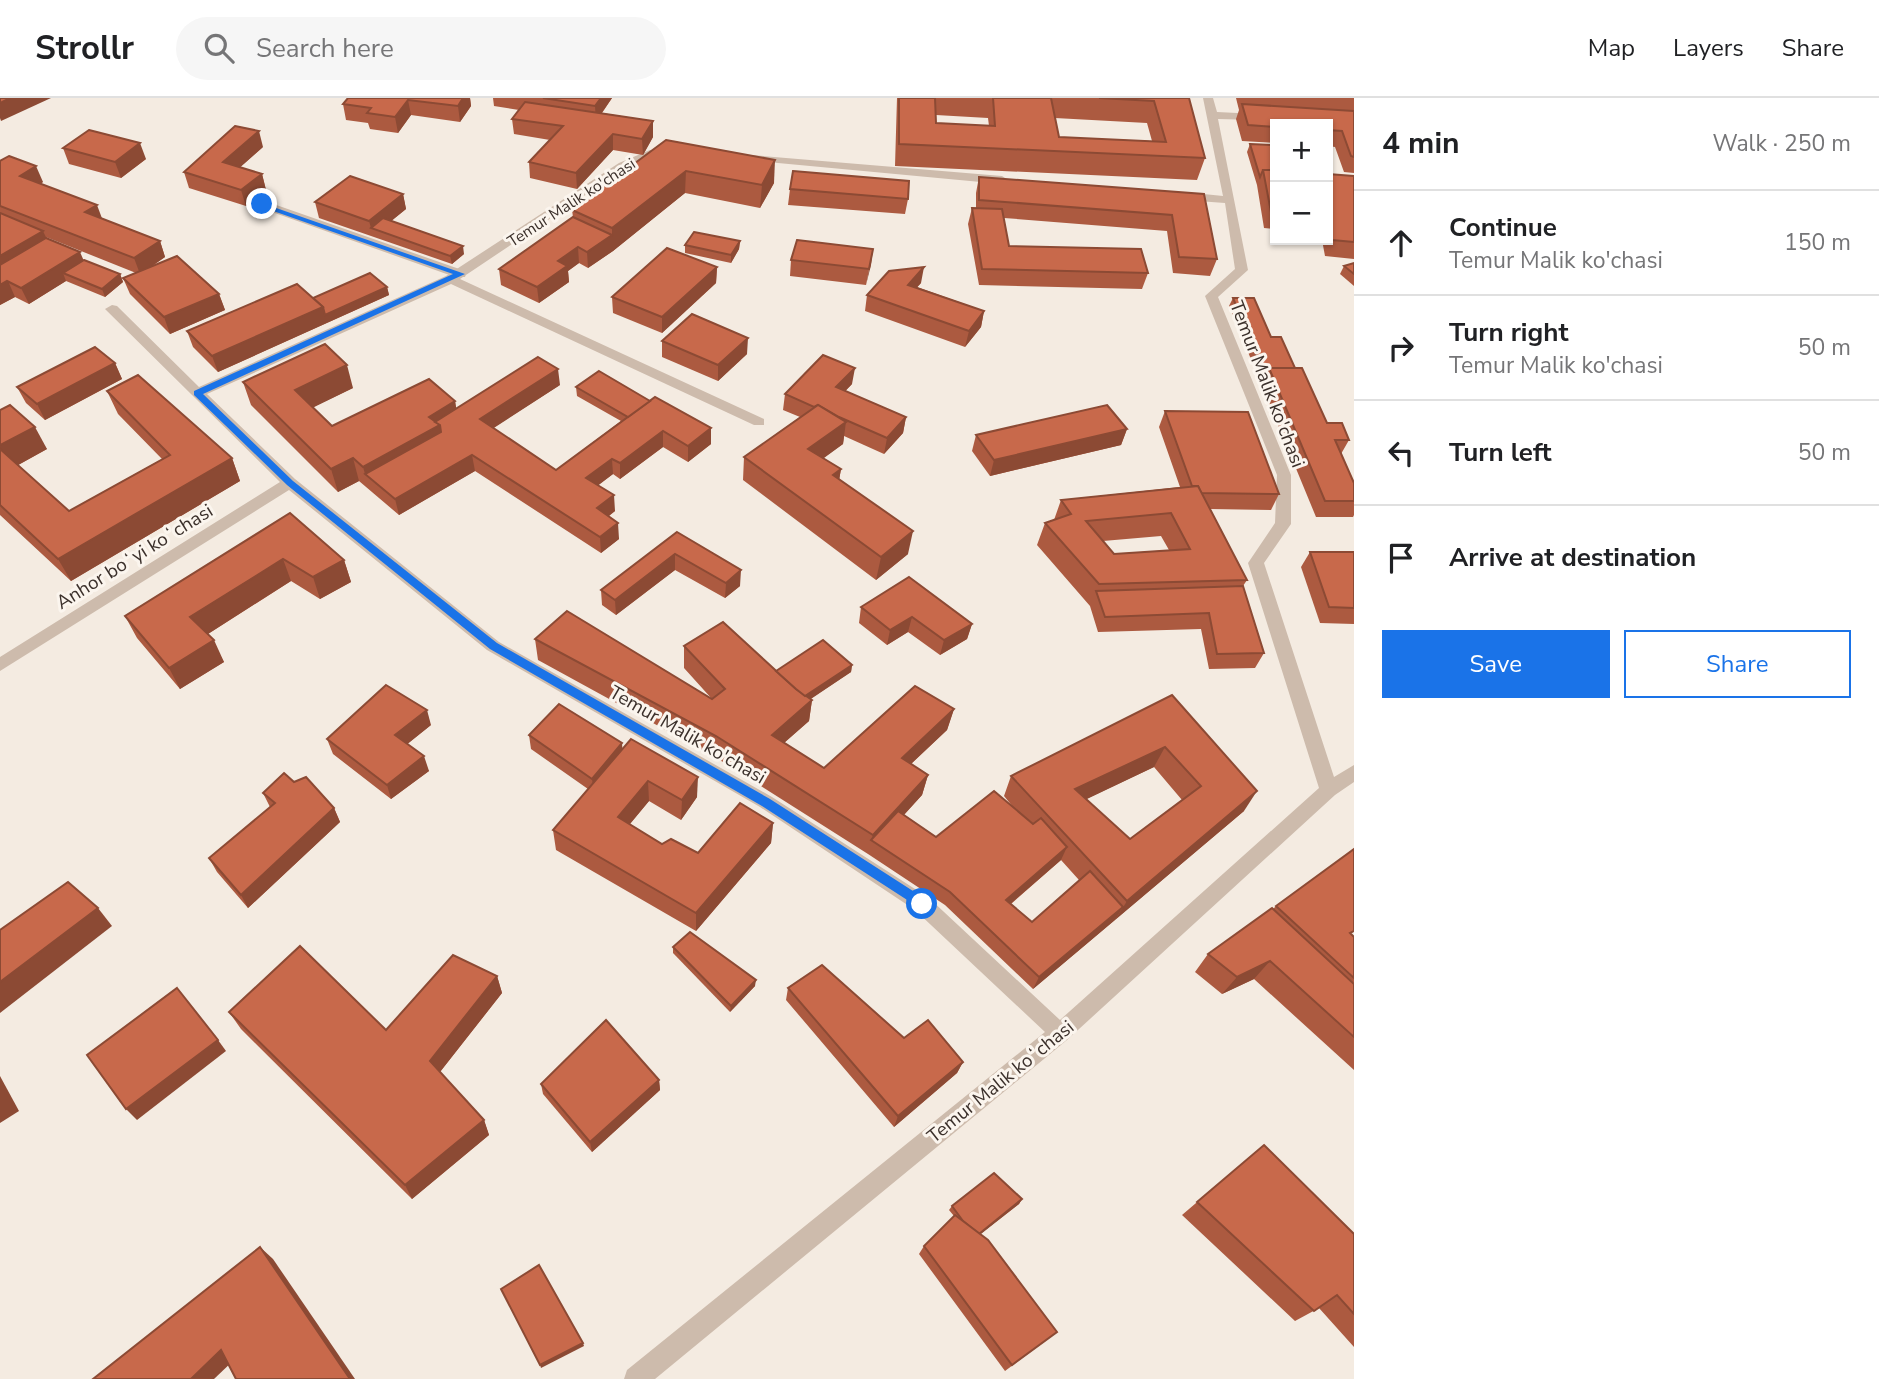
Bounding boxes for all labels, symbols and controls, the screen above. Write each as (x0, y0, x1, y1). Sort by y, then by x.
search box (176, 17, 666, 80)
text: Strollr (35, 26, 134, 71)
icon: search (200, 29, 238, 67)
text: Search here (256, 31, 394, 66)
text: Map (1588, 32, 1635, 64)
text: Layers (1673, 32, 1744, 64)
text: Share (1782, 32, 1844, 64)
map controls (1270, 119, 1333, 245)
button: + (1270, 119, 1333, 182)
text: 4 min (1382, 123, 1460, 164)
text: Walk · 250 m (1712, 128, 1851, 159)
street label: Temur Malik ko'chasi (503, 153, 640, 253)
button: − (1270, 182, 1333, 245)
route end (246, 188, 277, 219)
text: Continue (1449, 210, 1557, 245)
icon: ahead (1382, 224, 1420, 262)
text: 150 m (1784, 227, 1851, 258)
text: Temur Malik ko'chasi (1449, 245, 1663, 276)
street label: Temur Malik ko'chasi (1223, 297, 1311, 471)
text: Turn right (1449, 315, 1568, 350)
icon: right (1382, 329, 1420, 367)
text: 50 m (1798, 332, 1851, 363)
text: Temur Malik ko'chasi (1449, 350, 1663, 381)
icon: left (1382, 434, 1420, 472)
text: Turn left (1449, 435, 1552, 470)
text: 50 m (1798, 437, 1851, 468)
street label: Anhor boʻyi koʻchasi (51, 498, 218, 616)
icon: arrive (1382, 539, 1420, 577)
text: Arrive at destination (1449, 540, 1696, 575)
button: Save (1382, 630, 1610, 698)
button: Share (1624, 630, 1851, 698)
street label: Temur Malik ko'chasi (604, 679, 771, 790)
route start (906, 888, 937, 919)
street label: Temur Malik koʻchasi (922, 1014, 1080, 1149)

